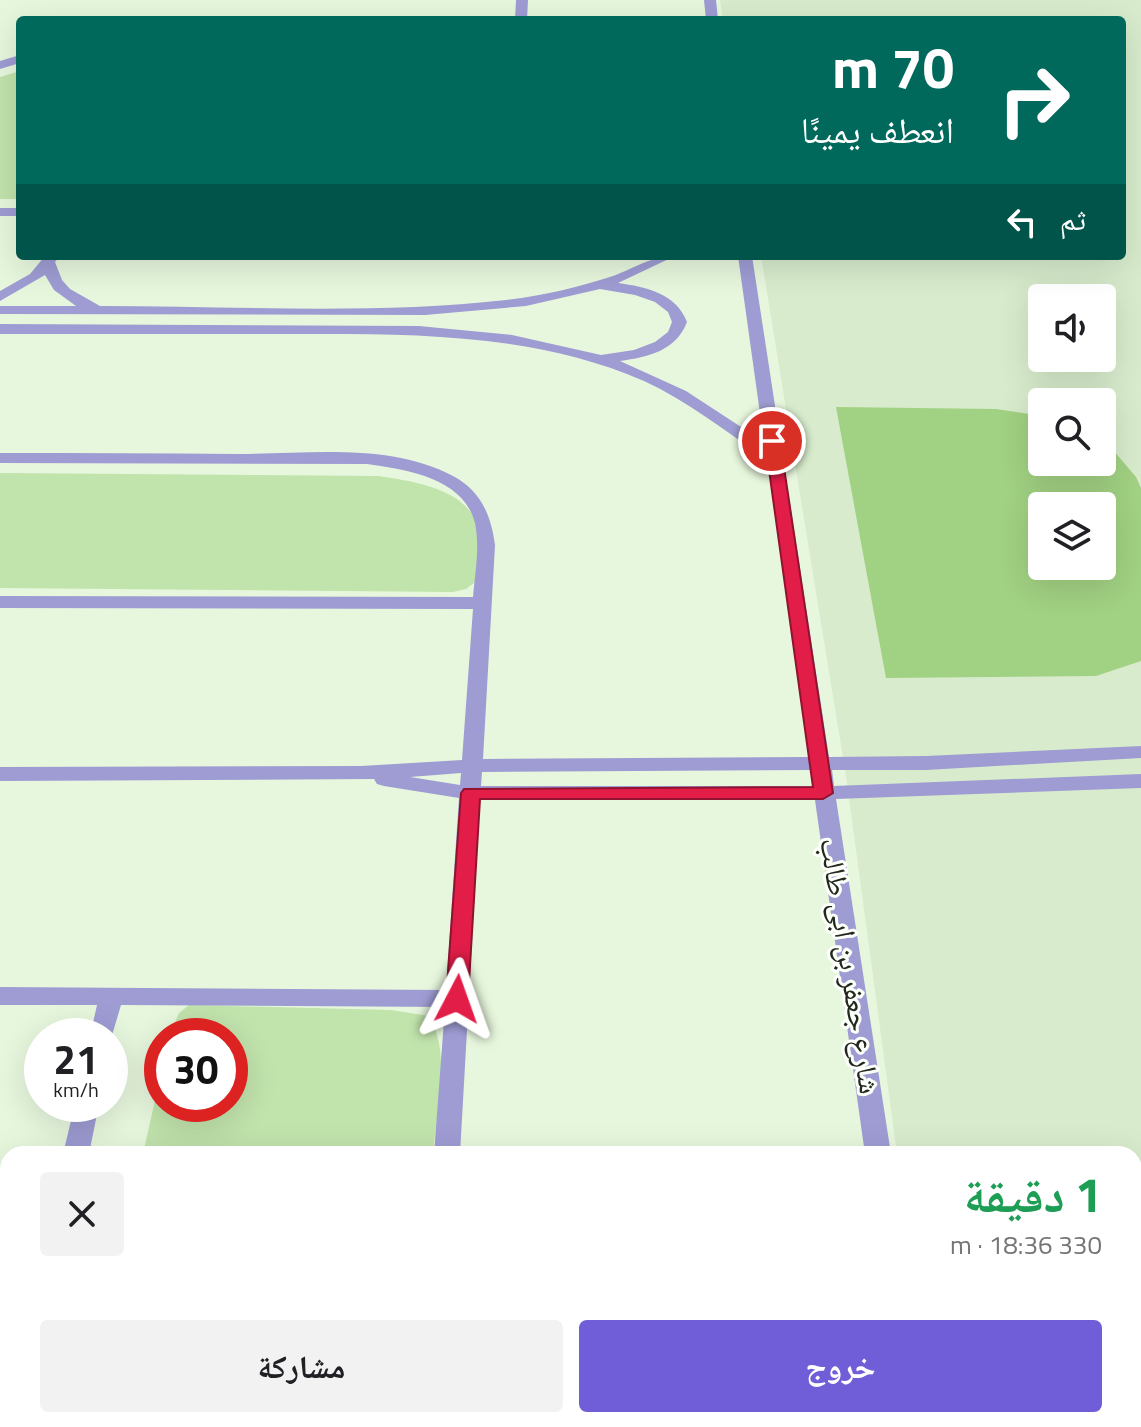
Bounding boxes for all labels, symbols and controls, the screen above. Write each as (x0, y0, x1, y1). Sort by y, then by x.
text: 70 m (832, 25, 954, 110)
icon: right (982, 48, 1086, 152)
text: انعطف يمينًا (801, 102, 954, 157)
text: ثم (1060, 196, 1086, 242)
icon: left (1000, 200, 1044, 244)
map controls (1028, 284, 1116, 580)
button: sound (1028, 284, 1116, 372)
button: search (1028, 388, 1116, 476)
pin (738, 407, 806, 475)
icon: arrive (750, 419, 794, 463)
button: layers (1028, 492, 1116, 580)
street label: شارع جعفر بن ابى طالب (808, 834, 894, 1097)
position arrow (415, 957, 499, 1041)
speed limit sign: 30 (144, 1018, 248, 1122)
text: 21 (54, 1029, 98, 1090)
text: km/h (53, 1074, 99, 1105)
text: 1 دقيقة (964, 1158, 1102, 1231)
button: close (40, 1172, 124, 1256)
text: 330 m · 18:36 (950, 1225, 1102, 1264)
button: مشاركة (40, 1320, 563, 1412)
button: خروج (579, 1320, 1102, 1412)

